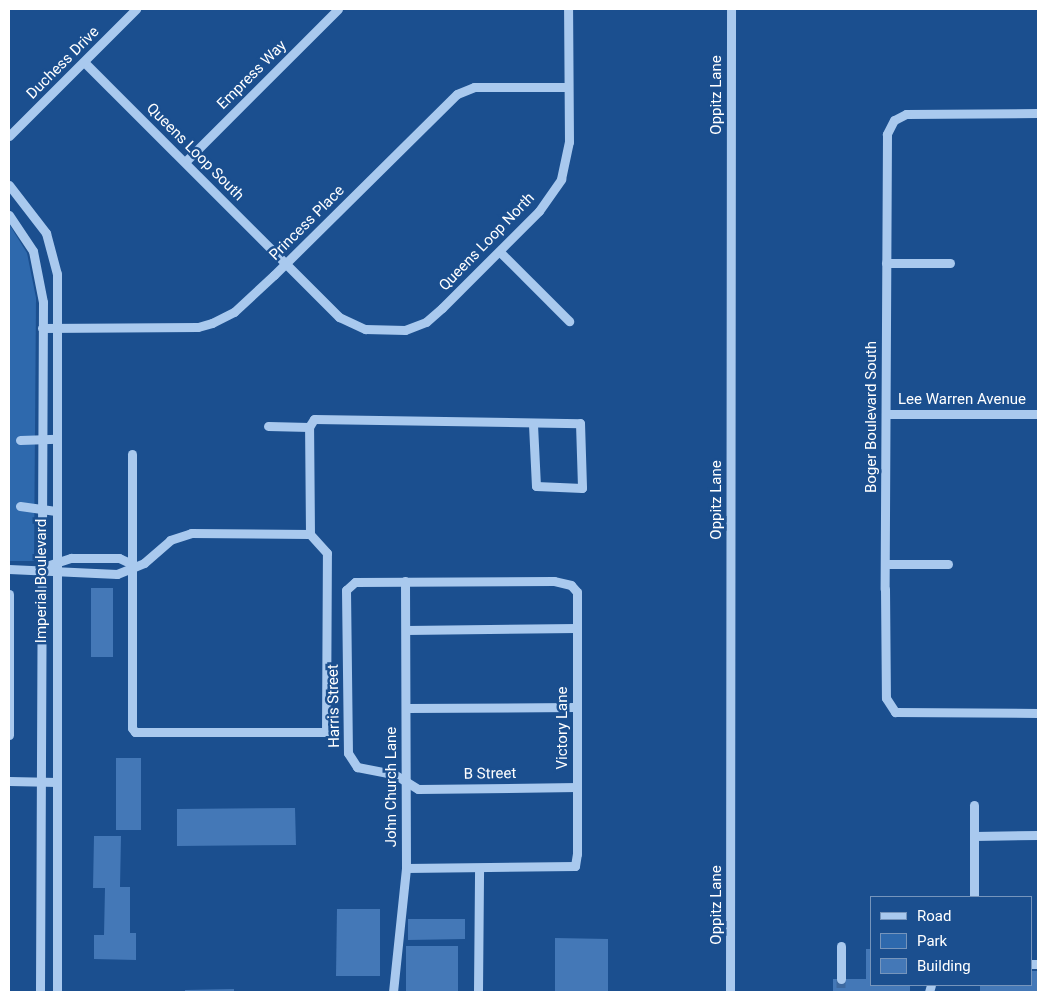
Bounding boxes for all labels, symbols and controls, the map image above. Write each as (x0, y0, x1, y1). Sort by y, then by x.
street label: Duchess Drive (23, 23, 103, 103)
street label: Empress Way (214, 37, 290, 113)
street label: Oppitz Lane (708, 55, 726, 135)
street label: Queens Loop South (143, 100, 247, 204)
street label: Princess Place (266, 182, 348, 264)
street label: Queens Loop North (436, 189, 538, 295)
street label: Boger Boulevard South (863, 341, 881, 493)
street label: Lee Warren Avenue (898, 391, 1026, 409)
street label: Oppitz Lane (708, 460, 726, 540)
street label: Imperial Boulevard (33, 519, 51, 643)
street label: Harris Street (324, 664, 344, 748)
street label: Victory Lane (554, 687, 572, 769)
street label: John Church Lane (383, 727, 401, 847)
street label: B Street (464, 765, 516, 783)
street label: Oppitz Lane (708, 865, 726, 945)
legend (870, 896, 1032, 986)
text: Road (917, 907, 951, 925)
text: Park (917, 932, 947, 950)
text: Building (917, 957, 971, 975)

